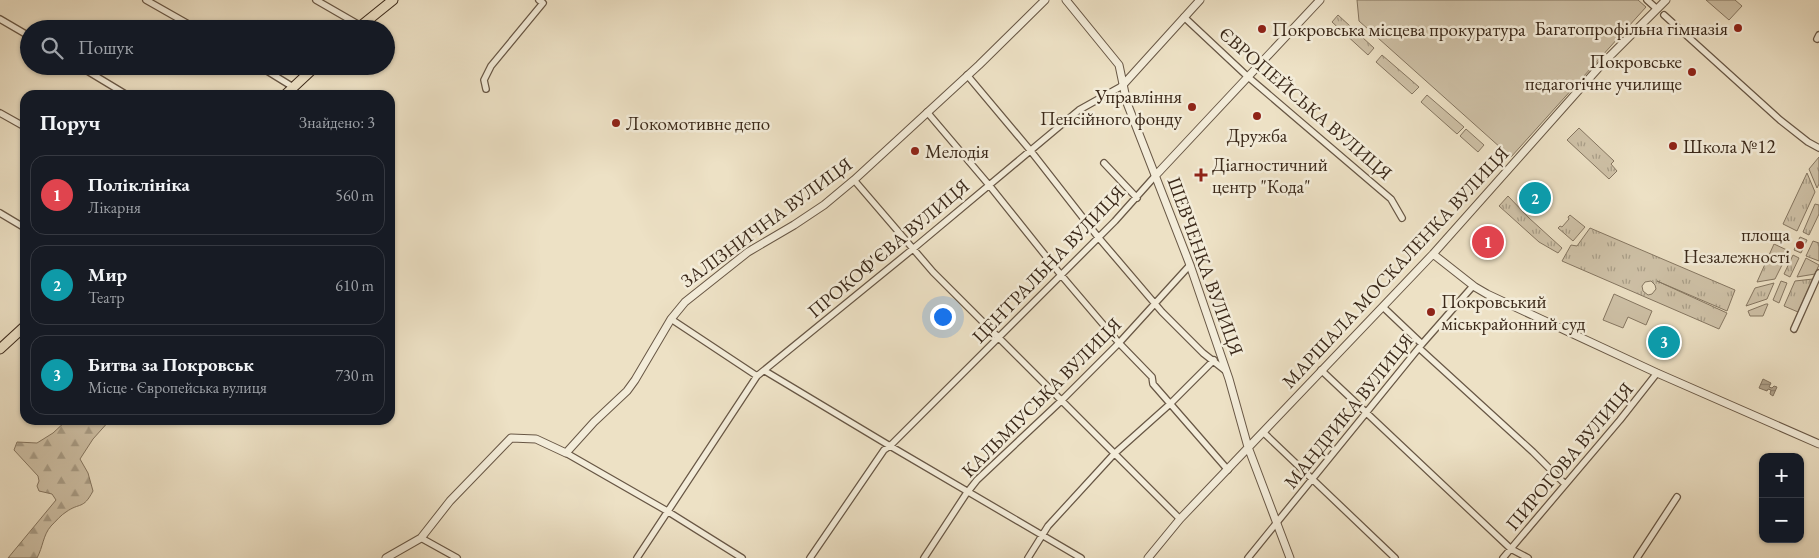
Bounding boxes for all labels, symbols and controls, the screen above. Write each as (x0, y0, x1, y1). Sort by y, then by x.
place label: Багатопрофільна гімназія (1534, 16, 1729, 41)
place label: Покровська місцева прокуратура (1272, 17, 1526, 42)
search box (20, 20, 395, 75)
street label: ЄВРОПЕЙСЬКА ВУЛИЦЯ (1214, 21, 1398, 186)
marker: Багатопрофільна гімназія (1732, 22, 1744, 34)
marker: Покровська місцева прокуратура (1256, 23, 1268, 35)
icon: search (38, 34, 66, 62)
text: Пошук (78, 35, 134, 60)
place label: Покровське педагогічне училище (1525, 49, 1682, 96)
marker: Покровське педагогічне училище (1686, 66, 1698, 78)
place label: Управління Пенсійного фонду (1040, 84, 1183, 131)
marker: Управління Пенсійного фонду (1186, 101, 1198, 113)
text: Поруч (40, 109, 100, 136)
marker: Дружба (1251, 110, 1263, 122)
place label: Локомотивне депо (626, 111, 770, 136)
text: Знайдено: 3 (299, 112, 375, 133)
marker: Локомотивне депо (610, 117, 622, 129)
place label: Дружба (1227, 123, 1288, 148)
place label: Школа №12 (1683, 134, 1776, 159)
place label: Мелодія (925, 139, 990, 164)
marker: Школа №12 (1667, 140, 1679, 152)
street label: МАРШАЛА МОСКАЛЕНКА ВУЛИЦЯ (1276, 141, 1514, 394)
marker: Мелодія (909, 145, 921, 157)
street label: ЗАЛІЗНИЧНА ВУЛИЦЯ (675, 152, 857, 293)
place label: Діагностичний центр "Кода" (1212, 152, 1328, 199)
marker: Діагностичний центр "Кода" (1194, 168, 1208, 182)
text: Поліклініка (88, 172, 190, 197)
street label: ПРОКОФ'ЄВА ВУЛИЦЯ (802, 173, 975, 323)
street label: ШЕВЧЕНКА ВУЛИЦЯ (1162, 174, 1249, 359)
pin: 2 (1519, 179, 1551, 217)
street label: ЦЕНТРАЛЬНА ВУЛИЦЯ (967, 180, 1130, 348)
text: 1 (53, 185, 61, 206)
text: 560 m (335, 185, 374, 206)
text: Лікарня (88, 197, 141, 218)
place label: площа Незалежності (1683, 222, 1790, 269)
pin: 1 (1472, 223, 1504, 261)
marker: площа Незалежності (1794, 239, 1806, 251)
text: Мир (88, 262, 127, 287)
text: 2 (53, 275, 61, 296)
text: 610 m (335, 275, 374, 296)
text: Театр (88, 287, 125, 308)
place label: Покровський міськрайонний суд (1441, 289, 1586, 336)
your location (930, 304, 956, 330)
marker: Покровський міськрайонний суд (1425, 306, 1437, 318)
street label: КАЛЬМІУСЬКА ВУЛИЦЯ (956, 312, 1127, 483)
pin: 3 (1648, 323, 1680, 361)
street label: МАНДРИКА ВУЛИЦЯ (1278, 329, 1419, 494)
text: Битва за Покровськ (88, 352, 254, 377)
text: 3 (53, 365, 61, 386)
text: 730 m (335, 365, 374, 386)
text: Місце · Європейська вулиця (88, 377, 267, 398)
street label: ПИРОГОВА ВУЛИЦЯ (1500, 377, 1639, 536)
map controls (1759, 453, 1804, 543)
button: + (1759, 453, 1804, 498)
button: − (1759, 498, 1804, 543)

